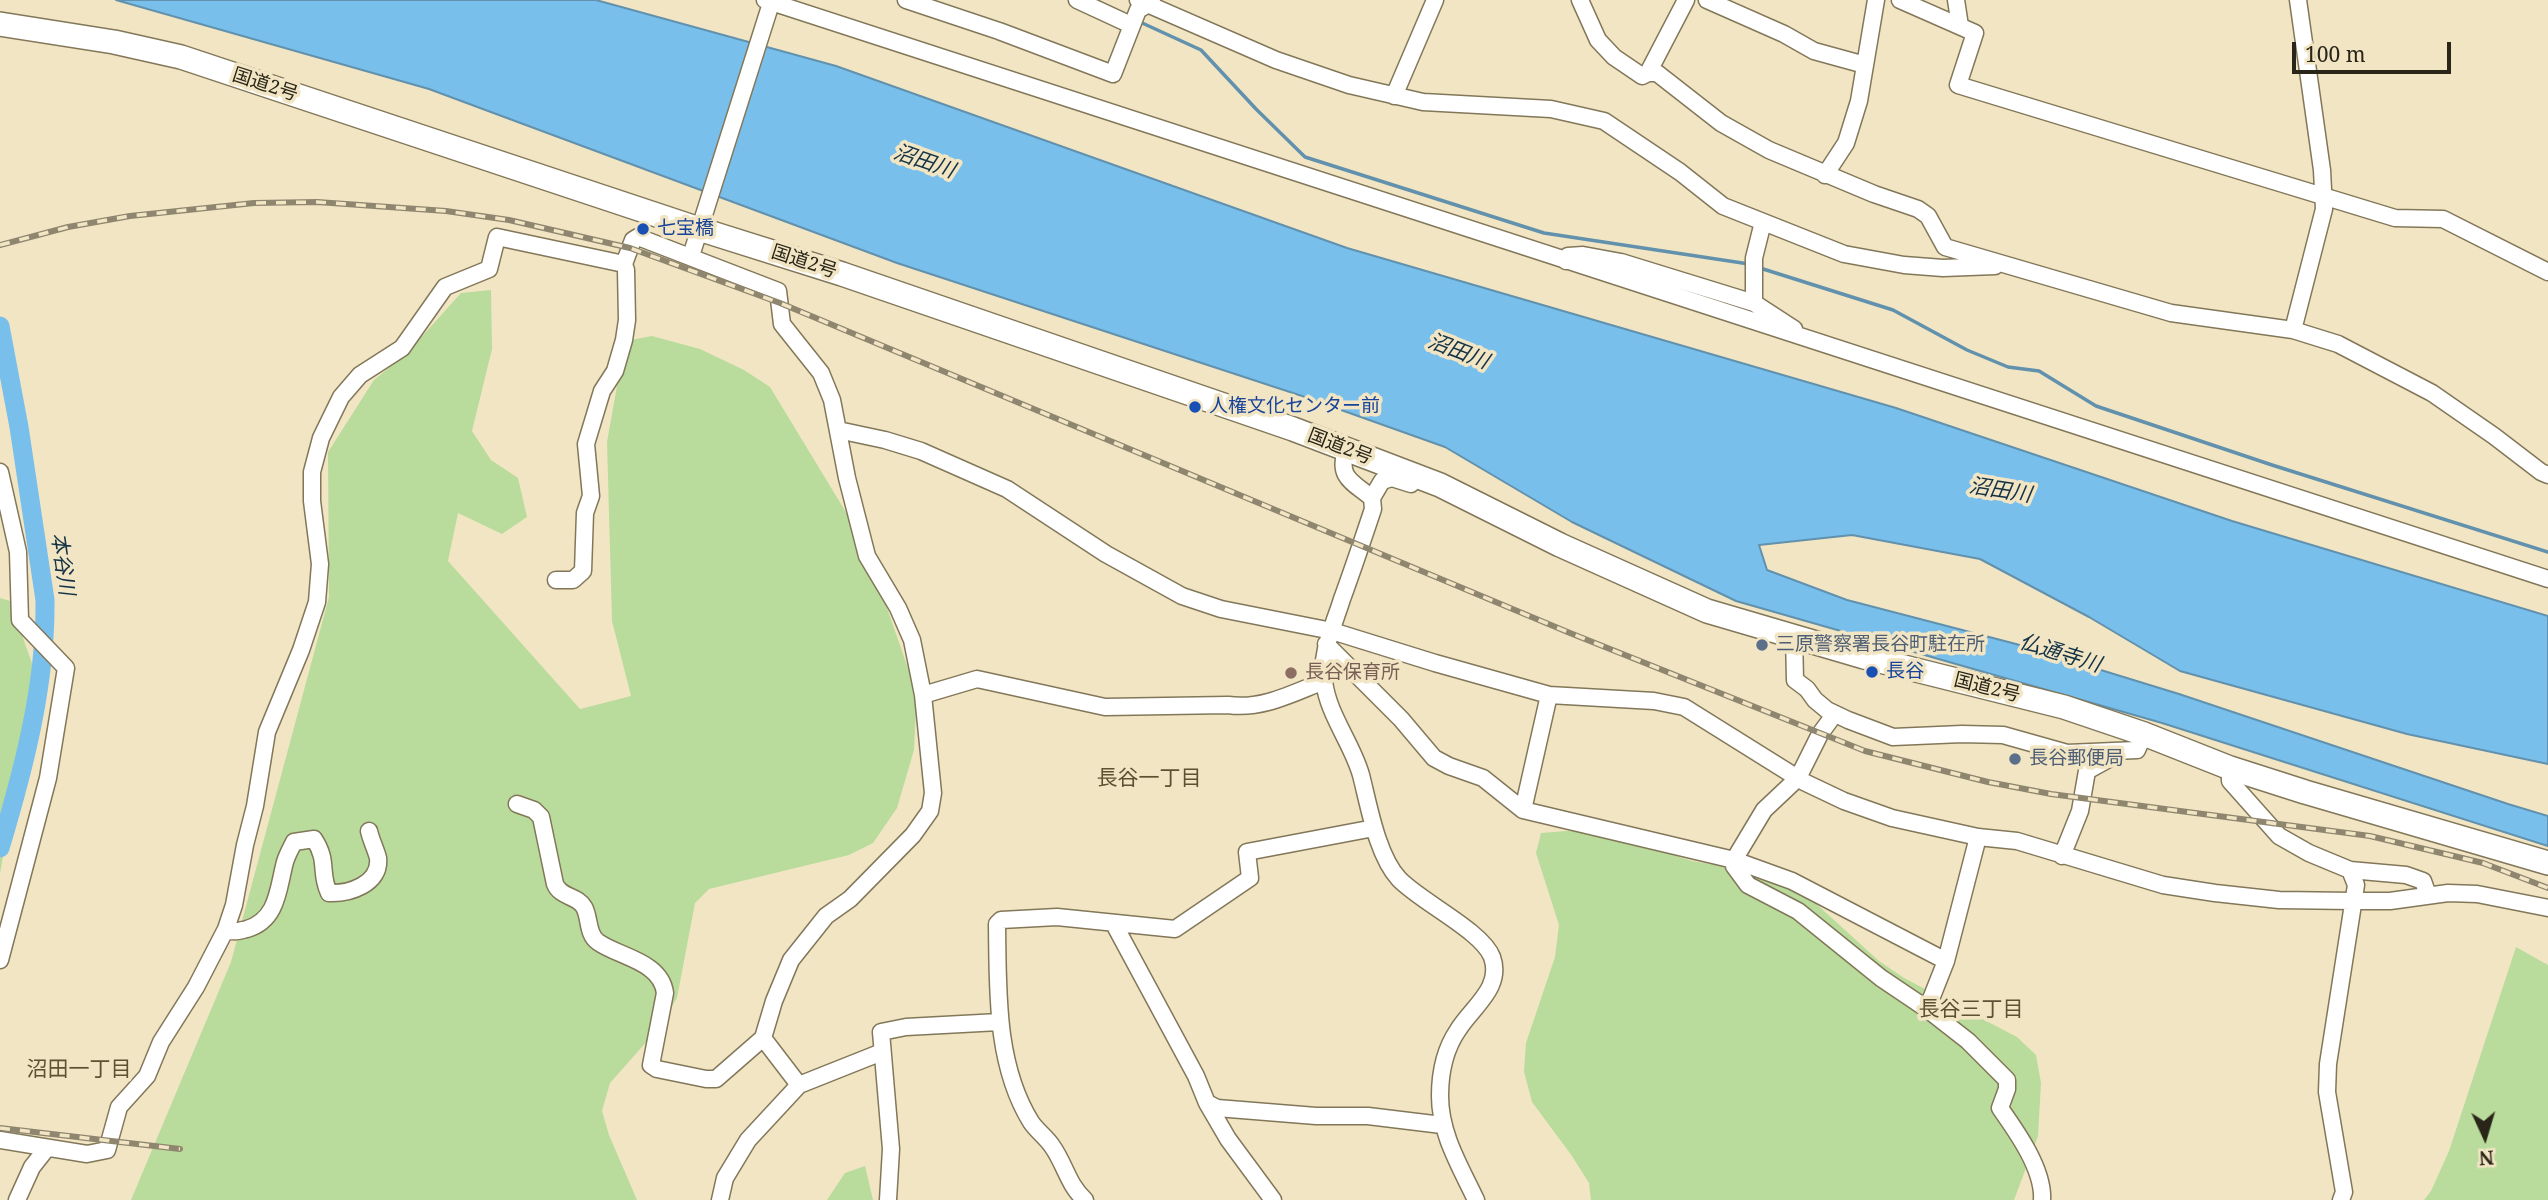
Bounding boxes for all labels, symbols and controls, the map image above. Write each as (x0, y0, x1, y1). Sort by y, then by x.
scale bar (2296, 28, 2455, 72)
text: 100 m (2305, 40, 2366, 68)
street label: 国道2号 (229, 64, 301, 106)
water label: 沼田川 (890, 140, 958, 184)
place label: 七宝橋 (657, 218, 714, 240)
marker: 七宝橋 (635, 221, 651, 237)
street label: 国道2号 (768, 241, 840, 283)
water label: 沼田川 (1424, 329, 1492, 375)
place label: 人権文化センター前 (1209, 396, 1380, 418)
marker: 人権文化センター前 (1187, 399, 1203, 415)
street label: 国道2号 (1304, 424, 1376, 470)
water label: 沼田川 (1967, 474, 2033, 508)
water label: 本谷川 (45, 531, 79, 597)
water label: 仏通寺川 (2016, 630, 2104, 678)
place label: 三原警察署長谷町駐在所 (1776, 634, 1985, 656)
marker: 三原警察署長谷町駐在所 (1754, 637, 1770, 653)
place label: 長谷 (1886, 661, 1924, 683)
place label: 長谷保育所 (1305, 662, 1400, 684)
marker: 長谷 (1864, 664, 1880, 680)
marker: 長谷保育所 (1283, 665, 1299, 681)
street label: 国道2号 (1951, 669, 2023, 707)
place label: 長谷郵便局 (2029, 748, 2124, 770)
marker: 長谷郵便局 (2007, 751, 2023, 767)
district label: 長谷一丁目 (1097, 766, 1201, 792)
district label: 長谷三丁目 (1919, 997, 2023, 1023)
district label: 沼田一丁目 (27, 1057, 131, 1083)
north arrow (2450, 1102, 2520, 1172)
text: N (2478, 1144, 2495, 1171)

